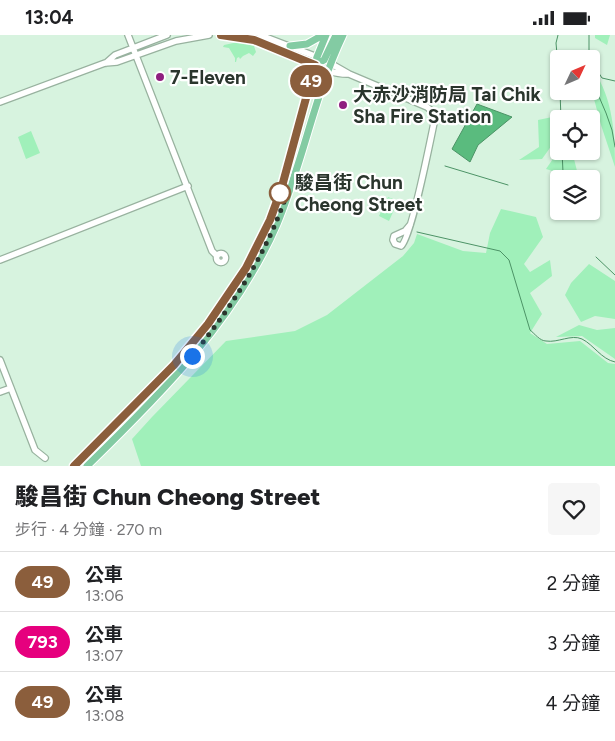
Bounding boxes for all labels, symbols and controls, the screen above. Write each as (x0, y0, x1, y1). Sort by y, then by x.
text: 13:04 (25, 6, 74, 29)
north arrow (550, 50, 600, 100)
map controls (550, 50, 600, 220)
line badge: 49 (288, 65, 334, 97)
place label: 7-Eleven (170, 66, 246, 89)
text: 49 (300, 70, 322, 92)
marker: 7-Eleven (154, 71, 166, 83)
place label: 大赤沙消防局 Tai Chik Sha Fire Station (353, 83, 542, 128)
marker: 大赤沙消防局 Tai Chik Sha Fire Station (337, 99, 349, 111)
button: locate (550, 110, 600, 160)
button: layers (550, 170, 600, 220)
place label: 駿昌街 Chun Cheong Street (295, 171, 423, 216)
marker: 駿昌街 Chun Cheong Street (269, 182, 291, 204)
your location (180, 344, 205, 369)
text: 駿昌街 Chun Cheong Street (15, 482, 320, 511)
button: heart (548, 483, 600, 535)
text: 步行 · 4 分鐘 · 270 m (15, 520, 162, 539)
text: 公車 (85, 563, 123, 586)
text: 49 (32, 571, 53, 593)
text: 2 分鐘 (547, 572, 600, 595)
text: 13:06 (85, 586, 124, 605)
text: 公車 (85, 623, 123, 646)
text: 793 (27, 631, 58, 653)
text: 3 分鐘 (547, 632, 600, 655)
text: 13:07 (85, 646, 123, 665)
text: 公車 (85, 683, 123, 706)
text: 49 (32, 691, 53, 713)
text: 4 分鐘 (546, 692, 600, 715)
text: 13:08 (85, 706, 124, 725)

